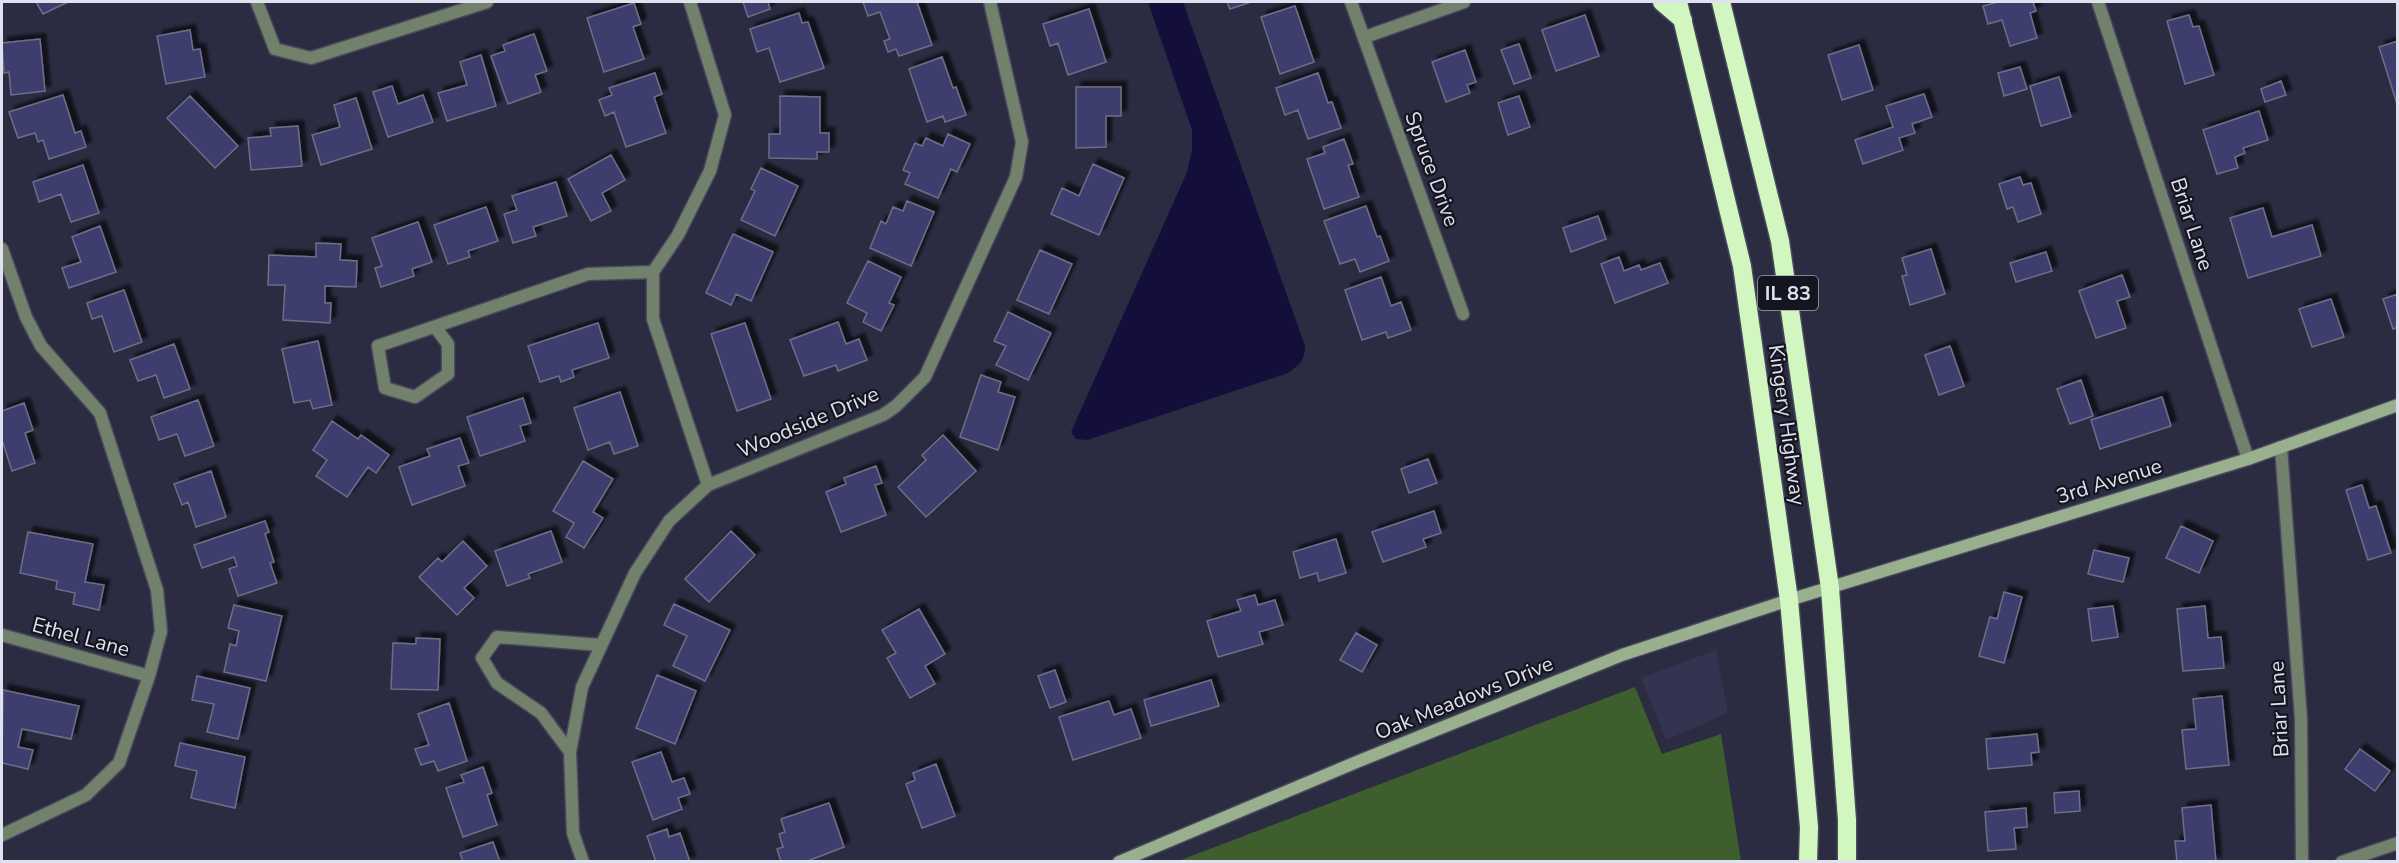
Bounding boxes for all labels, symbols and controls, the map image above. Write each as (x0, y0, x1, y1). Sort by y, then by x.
street label: Spruce Drive (1398, 108, 1466, 230)
street label: Briar Lane (2164, 174, 2220, 274)
road number: IL 83 (1758, 276, 1818, 310)
street label: Kingery Highway (1762, 343, 1812, 507)
street label: Woodside Drive (733, 380, 883, 464)
street label: 3rd Avenue (2053, 452, 2165, 510)
street label: Ethel Lane (29, 611, 133, 663)
street label: Oak Meadows Drive (1371, 649, 1557, 747)
street label: Briar Lane (2263, 660, 2295, 758)

